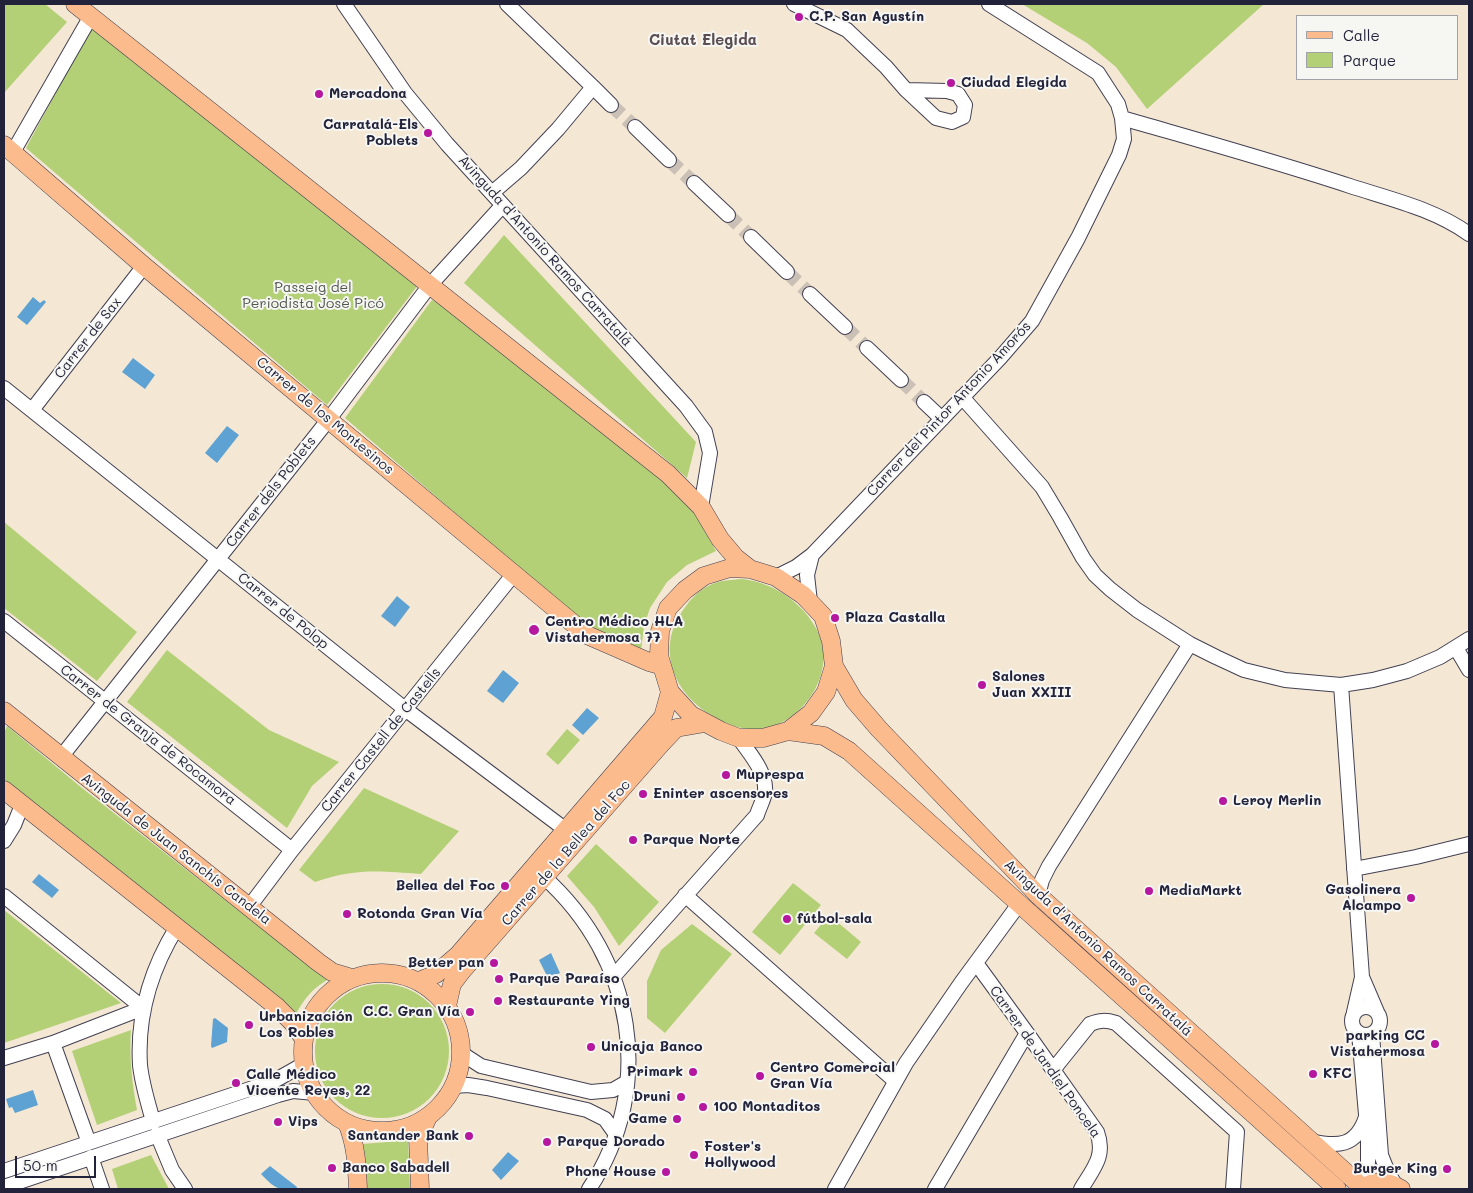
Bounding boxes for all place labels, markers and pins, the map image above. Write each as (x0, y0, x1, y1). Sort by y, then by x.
place label: C.P. San Agustín (809, 9, 924, 25)
marker: C.P. San Agustín (793, 11, 805, 23)
place label: Ciudad Elegida (961, 75, 1067, 91)
marker: Ciudad Elegida (945, 77, 957, 89)
place label: Mercadona (329, 86, 407, 102)
marker: Mercadona (313, 88, 325, 100)
place label: Carratalá-Els Poblets (323, 117, 418, 150)
marker: Carratalá-Els Poblets (422, 127, 434, 139)
place label: Plaza Castalla (845, 610, 945, 626)
marker: Plaza Castalla (829, 612, 841, 624)
place label: Centro Médico HLA Vistahermosa 77 (545, 614, 683, 646)
marker: Centro Médico HLA Vistahermosa 77 (527, 623, 541, 637)
place label: Salones Juan XXIII (992, 669, 1071, 702)
marker: Salones Juan XXIII (976, 679, 988, 691)
place label: Muprespa (736, 767, 804, 783)
marker: Muprespa (720, 769, 732, 781)
place label: Eninter ascensores (653, 786, 788, 802)
marker: Eninter ascensores (637, 788, 649, 800)
place label: Leroy Merlin (1233, 793, 1321, 809)
marker: Leroy Merlin (1217, 795, 1229, 807)
place label: Parque Norte (643, 832, 740, 848)
marker: Parque Norte (627, 834, 639, 846)
place label: Bellea del Foc (396, 878, 495, 894)
marker: Bellea del Foc (499, 880, 511, 892)
place label: Gasolinera Alcampo (1325, 882, 1401, 914)
place label: MediaMarkt (1159, 883, 1242, 899)
marker: MediaMarkt (1143, 885, 1155, 897)
marker: Gasolinera Alcampo (1405, 892, 1417, 904)
place label: Rotonda Gran Vía (357, 906, 483, 922)
marker: Rotonda Gran Vía (341, 908, 353, 920)
place label: fútbol-sala (797, 911, 872, 927)
marker: fútbol-sala (781, 913, 793, 925)
place label: Better pan (408, 955, 484, 971)
marker: Better pan (488, 957, 500, 969)
place label: Parque Paraíso (509, 971, 619, 987)
marker: Parque Paraíso (493, 973, 505, 985)
place label: Restaurante Ying (508, 993, 630, 1009)
marker: Restaurante Ying (492, 995, 504, 1007)
place label: C.C. Gran Vía (363, 1004, 460, 1020)
marker: C.C. Gran Vía (464, 1006, 476, 1018)
place label: Urbanización Los Robles (259, 1009, 353, 1042)
marker: Urbanización Los Robles (243, 1019, 255, 1031)
place label: parking CC Vistahermosa (1330, 1028, 1425, 1060)
marker: parking CC Vistahermosa (1429, 1038, 1441, 1050)
place label: Unicaja Banco (601, 1039, 702, 1055)
marker: Unicaja Banco (585, 1041, 597, 1053)
place label: Centro Comercial Gran Vía (770, 1060, 895, 1092)
place label: Primark (627, 1064, 683, 1080)
marker: Primark (687, 1066, 699, 1078)
place label: KFC (1323, 1066, 1352, 1082)
place label: Calle Médico Vicente Reyes, 22 (246, 1067, 370, 1100)
marker: KFC (1307, 1068, 1319, 1080)
marker: Centro Comercial Gran Vía (754, 1070, 766, 1082)
marker: Calle Médico Vicente Reyes, 22 (230, 1077, 242, 1089)
place label: Druni (633, 1089, 671, 1105)
marker: Druni (675, 1091, 687, 1103)
place label: 100 Montaditos (713, 1099, 820, 1115)
marker: 100 Montaditos (697, 1101, 709, 1113)
place label: Game (628, 1111, 667, 1127)
marker: Game (671, 1113, 683, 1125)
place label: Vips (288, 1114, 318, 1130)
marker: Vips (272, 1116, 284, 1128)
place label: Santander Bank (348, 1128, 459, 1144)
marker: Santander Bank (463, 1130, 475, 1142)
place label: Parque Dorado (557, 1134, 665, 1150)
marker: Parque Dorado (541, 1136, 553, 1148)
place label: Foster's Hollywood (704, 1139, 776, 1172)
marker: Foster's Hollywood (688, 1149, 700, 1161)
place label: Banco Sabadell (342, 1160, 450, 1176)
place label: Burger King (1353, 1161, 1437, 1177)
marker: Banco Sabadell (326, 1162, 338, 1174)
marker: Burger King (1441, 1163, 1453, 1175)
place label: Phone House (565, 1164, 656, 1180)
marker: Phone House (660, 1166, 672, 1178)

